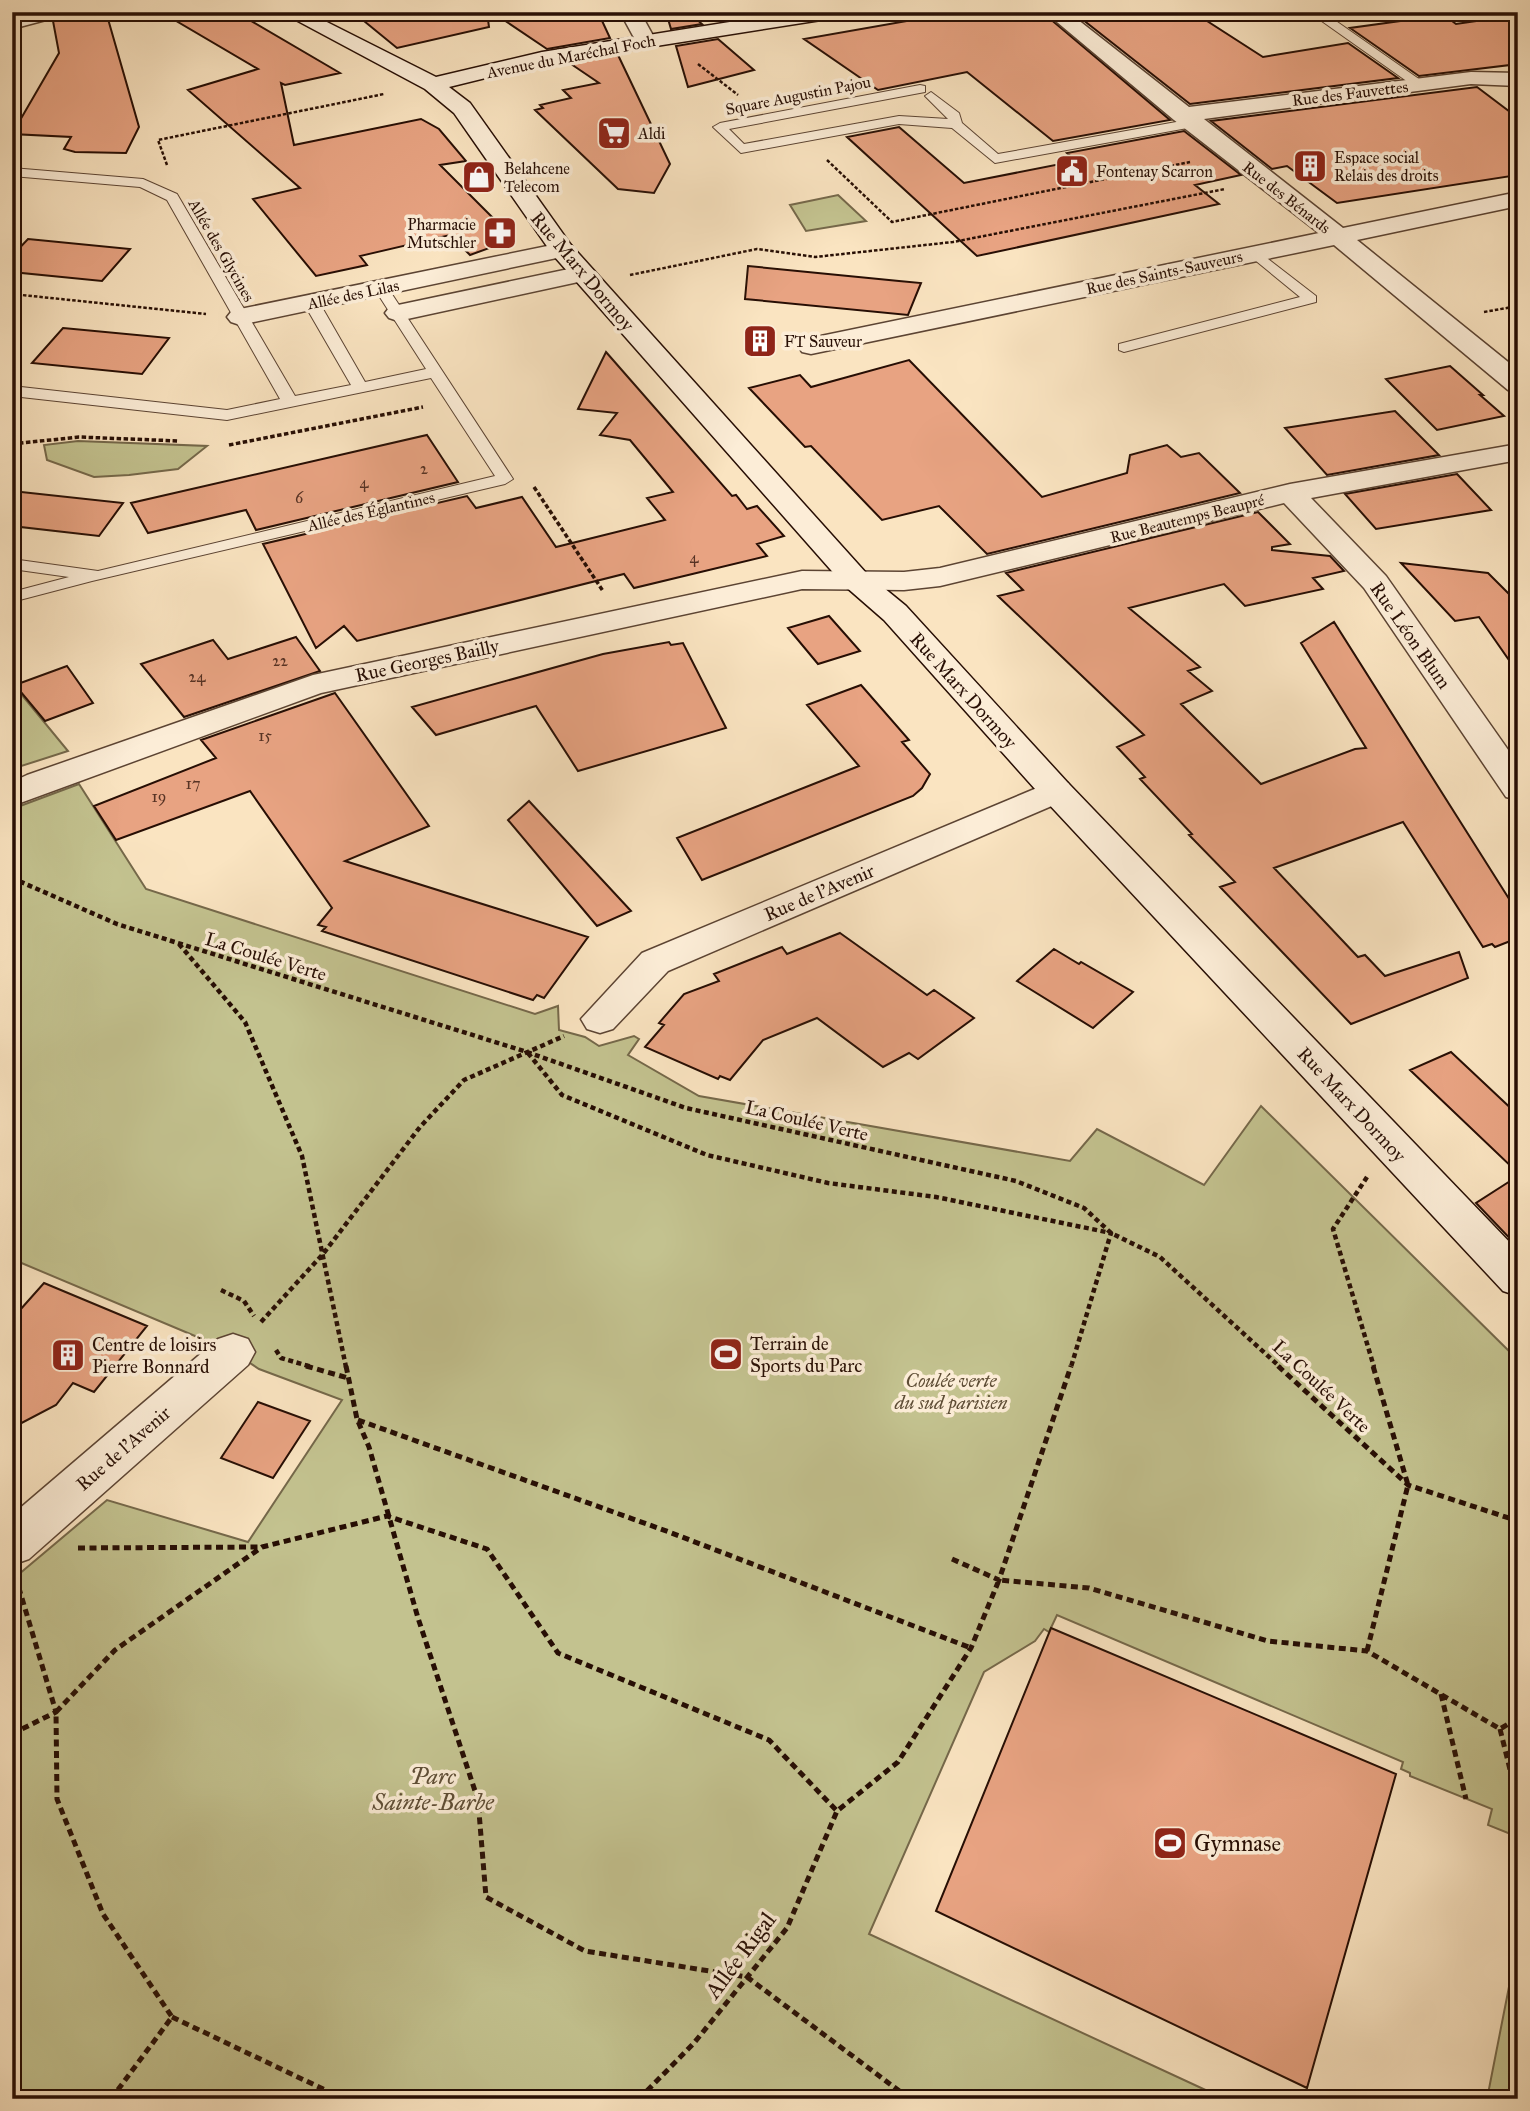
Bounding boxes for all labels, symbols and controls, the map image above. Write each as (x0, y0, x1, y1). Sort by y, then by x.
street label: Avenue du Maréchal Foch (484, 31, 657, 82)
street label: Square Augustin Pajou (724, 72, 873, 120)
street label: Rue des Fauvettes (1291, 77, 1409, 110)
supermarket icon: Aldi (595, 114, 633, 152)
place label: Aldi (637, 124, 666, 143)
building icon: Espace social Relais des droits (1291, 147, 1329, 185)
place label: Espace social Relais des droits (1334, 148, 1439, 185)
public building icon: Fontenay Scarron (1053, 152, 1091, 190)
street label: Rue des Bénards (1239, 157, 1335, 238)
shop icon: Belahcene Telecom (460, 158, 498, 196)
place label: Belahcene Telecom (504, 159, 570, 196)
place label: Fontenay Scarron (1096, 162, 1213, 181)
street label: Allée des Glycines (184, 195, 259, 305)
street label: Rue Marx Dormoy (526, 207, 640, 337)
pharmacy icon: Pharmacie Mutschler (481, 214, 519, 252)
place label: Pharmacie Mutschler (407, 215, 476, 252)
street label: Rue des Saints-Sauveurs (1084, 247, 1244, 298)
street label: Allée des Lilas (305, 275, 401, 314)
building icon: FT Sauveur (741, 322, 779, 360)
place label: FT Sauveur (784, 332, 862, 351)
house number: 2 (420, 459, 428, 478)
house number: 4 (360, 473, 370, 492)
street label: Allée des Églantines (304, 486, 437, 537)
house number: 6 (295, 488, 304, 507)
street label: Rue Beautemps Beaupré (1108, 490, 1267, 547)
house number: 4 (690, 548, 700, 567)
street label: Rue Léon Blum (1365, 577, 1456, 693)
street label: Rue Marx Dormoy (905, 627, 1023, 754)
street label: Rue Georges Bailly (353, 634, 502, 688)
house number: 22 (272, 651, 288, 670)
house number: 24 (189, 667, 206, 686)
house number: 15 (258, 726, 272, 745)
house number: 17 (186, 774, 200, 793)
house number: 19 (152, 787, 166, 806)
street label: Rue de l'Avenir (761, 859, 879, 926)
street label: La Coulée Verte (202, 927, 329, 986)
street label: Rue Marx Dormoy (1293, 1042, 1412, 1167)
street label: La Coulée Verte (743, 1095, 871, 1146)
place label: Terrain de Sports du Parc (750, 1332, 862, 1377)
place label: Centre de loisirs Pierre Bonnard (92, 1333, 217, 1378)
sports icon: Terrain de Sports du Parc (707, 1335, 745, 1373)
street label: La Coulée Verte (1268, 1335, 1375, 1438)
building icon: Centre de loisirs Pierre Bonnard (49, 1336, 87, 1374)
park label: Coulée verte du sud parisien (894, 1369, 1007, 1415)
street label: Rue de l'Avenir (71, 1401, 176, 1496)
park label: Parc Sainte-Barbe (371, 1762, 494, 1816)
sports icon: Gymnase (1151, 1824, 1189, 1862)
place label: Gymnase (1194, 1829, 1281, 1857)
street label: Allée Rigal (698, 1906, 783, 2005)

